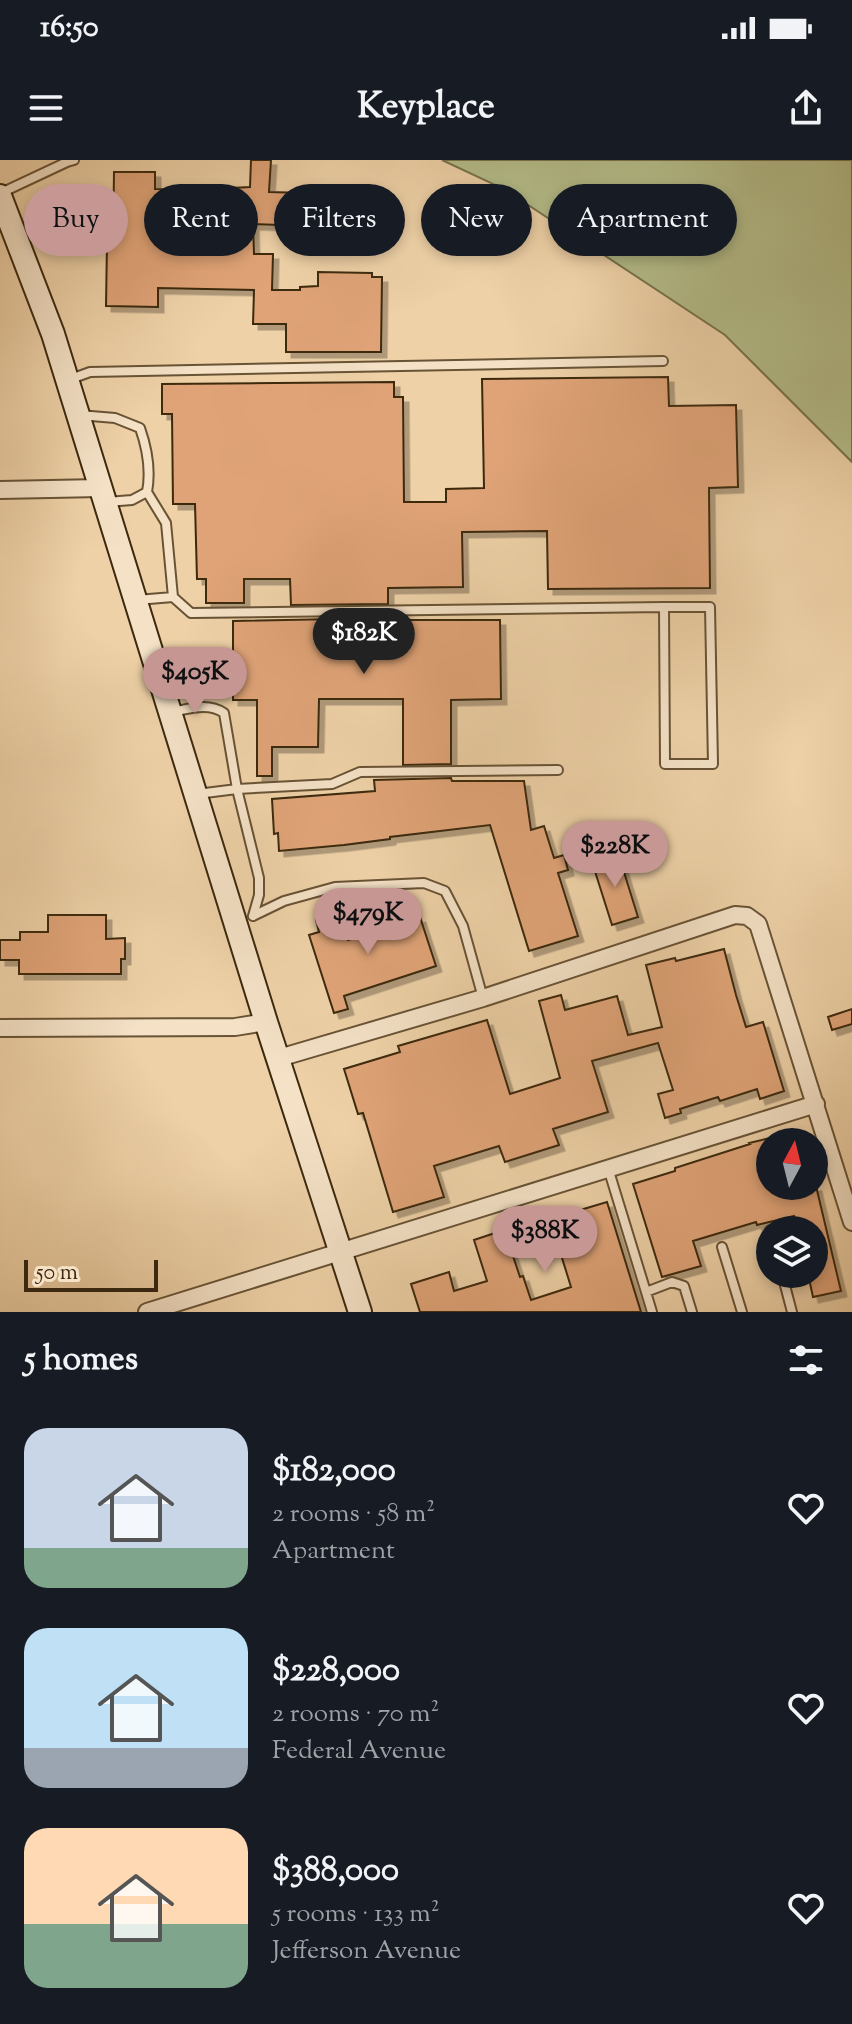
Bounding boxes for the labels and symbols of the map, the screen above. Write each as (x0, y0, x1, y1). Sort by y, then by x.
pin: $182K (308, 608, 420, 676)
pin: $405K (139, 647, 251, 715)
pin: $228K (559, 821, 671, 889)
pin: $479K (312, 888, 424, 956)
north arrow (756, 1128, 828, 1200)
pin: $388K (489, 1206, 601, 1274)
scale bar (24, 1256, 158, 1292)

